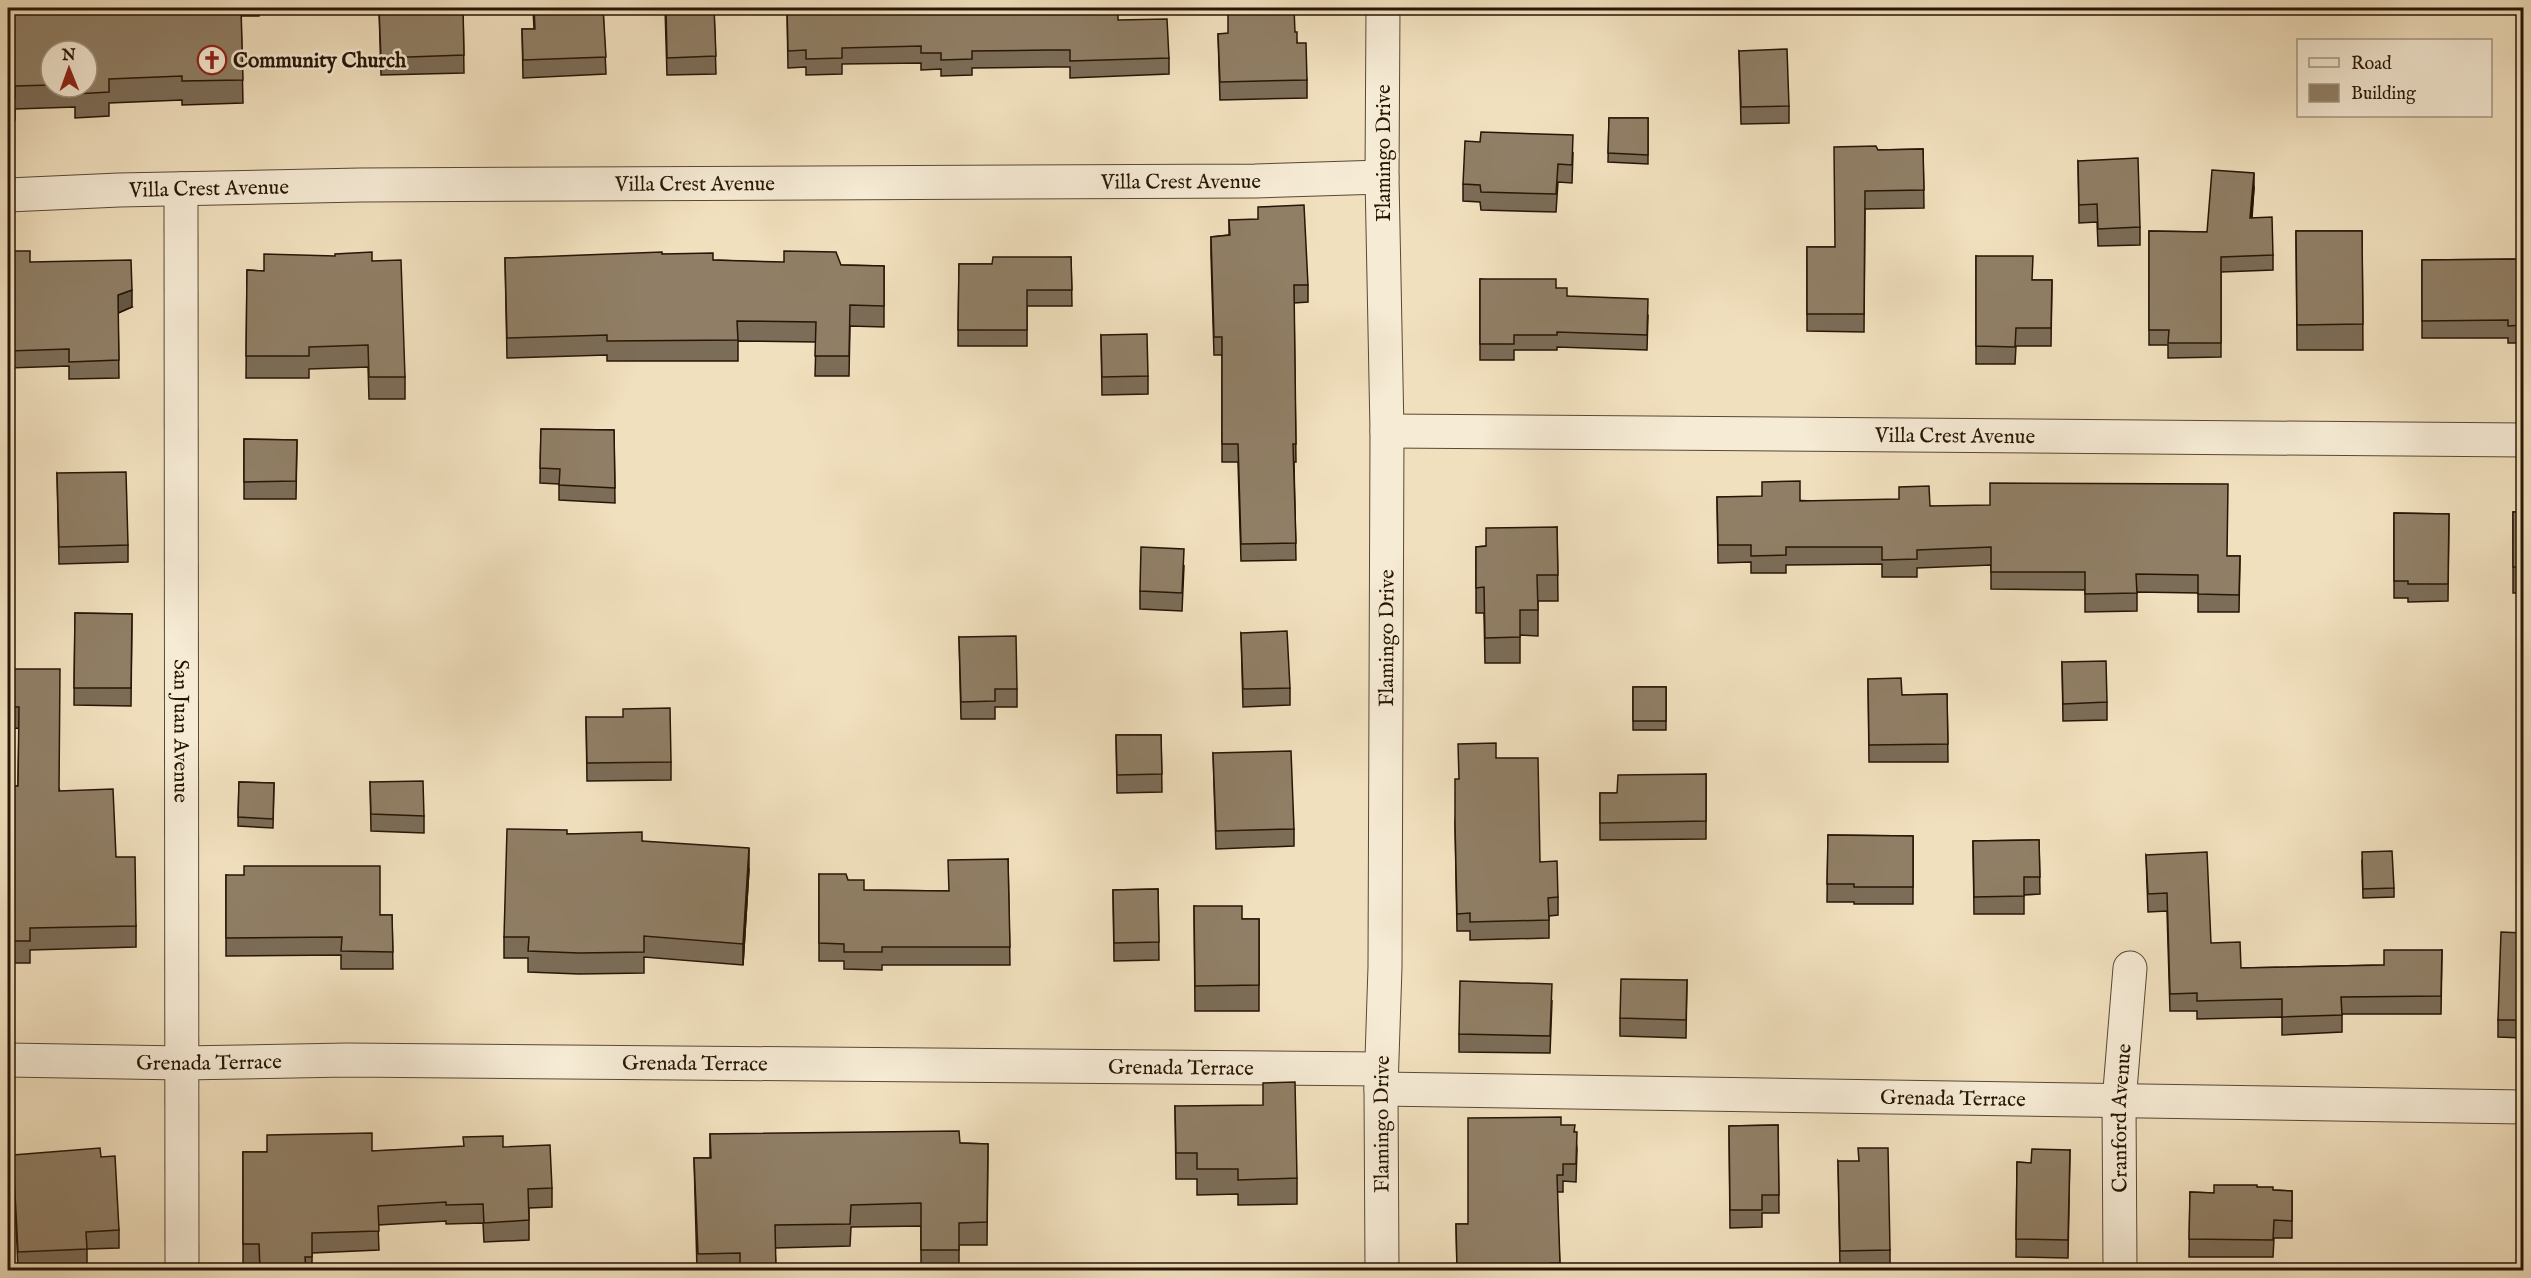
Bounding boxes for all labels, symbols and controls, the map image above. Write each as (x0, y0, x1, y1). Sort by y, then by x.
north arrow (39, 39, 99, 99)
legend (2297, 39, 2492, 117)
church icon: Community Church (196, 44, 228, 76)
text: N (61, 46, 76, 66)
place label: Community Church (233, 48, 407, 75)
text: Road (2351, 53, 2392, 76)
text: Building (2351, 83, 2416, 106)
street label: Flamingo Drive (1371, 84, 1398, 222)
street label: Villa Crest Avenue (1100, 169, 1262, 197)
street label: Villa Crest Avenue (614, 171, 775, 199)
street label: Villa Crest Avenue (127, 174, 290, 205)
street label: Villa Crest Avenue (1874, 423, 2036, 451)
street label: Flamingo Drive (1374, 569, 1401, 707)
street label: San Juan Avenue (166, 659, 194, 803)
street label: Cranford Avenue (2107, 1042, 2139, 1193)
street label: Grenada Terrace (136, 1049, 282, 1078)
street label: Grenada Terrace (622, 1050, 768, 1079)
street label: Grenada Terrace (1108, 1055, 1254, 1083)
street label: Flamingo Drive (1369, 1055, 1397, 1193)
street label: Grenada Terrace (1880, 1085, 2026, 1114)

